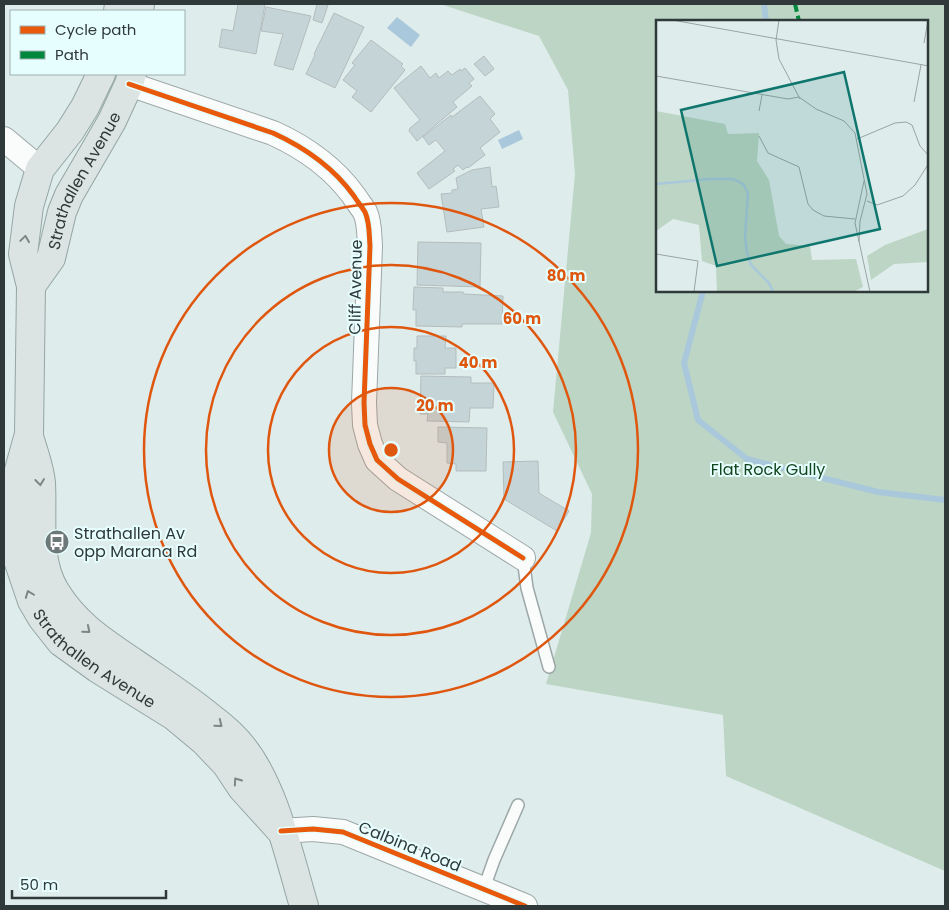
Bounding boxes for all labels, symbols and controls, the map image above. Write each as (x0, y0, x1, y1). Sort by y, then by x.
legend (10, 10, 185, 75)
text: Cycle path (55, 19, 136, 40)
inset map (656, 20, 929, 292)
text: Path (55, 44, 89, 65)
street label: Strathallen Avenue (42, 108, 127, 252)
one-way arrow (19, 234, 30, 242)
street label: Cliff Avenue (343, 239, 368, 335)
text: 80 m (547, 265, 585, 286)
text: 60 m (503, 308, 541, 329)
text: 40 m (458, 352, 498, 373)
text: 20 m (416, 395, 454, 416)
centre of rings (382, 441, 400, 459)
park label: Flat Rock Gully (711, 458, 825, 481)
one-way arrow (34, 477, 44, 486)
place label: Strathallen Av opp Marana Rd (74, 522, 197, 563)
bus stop icon: Strathallen Av opp Marana Rd (44, 529, 70, 555)
one-way arrow (25, 590, 35, 599)
street label: Strathallen Avenue (27, 605, 160, 714)
one-way arrow (82, 624, 91, 633)
one-way arrow (213, 719, 222, 727)
one-way arrow (234, 778, 243, 787)
street label: Calbina Road (355, 815, 465, 878)
scale bar (12, 868, 166, 900)
text: 50 m (20, 874, 58, 895)

